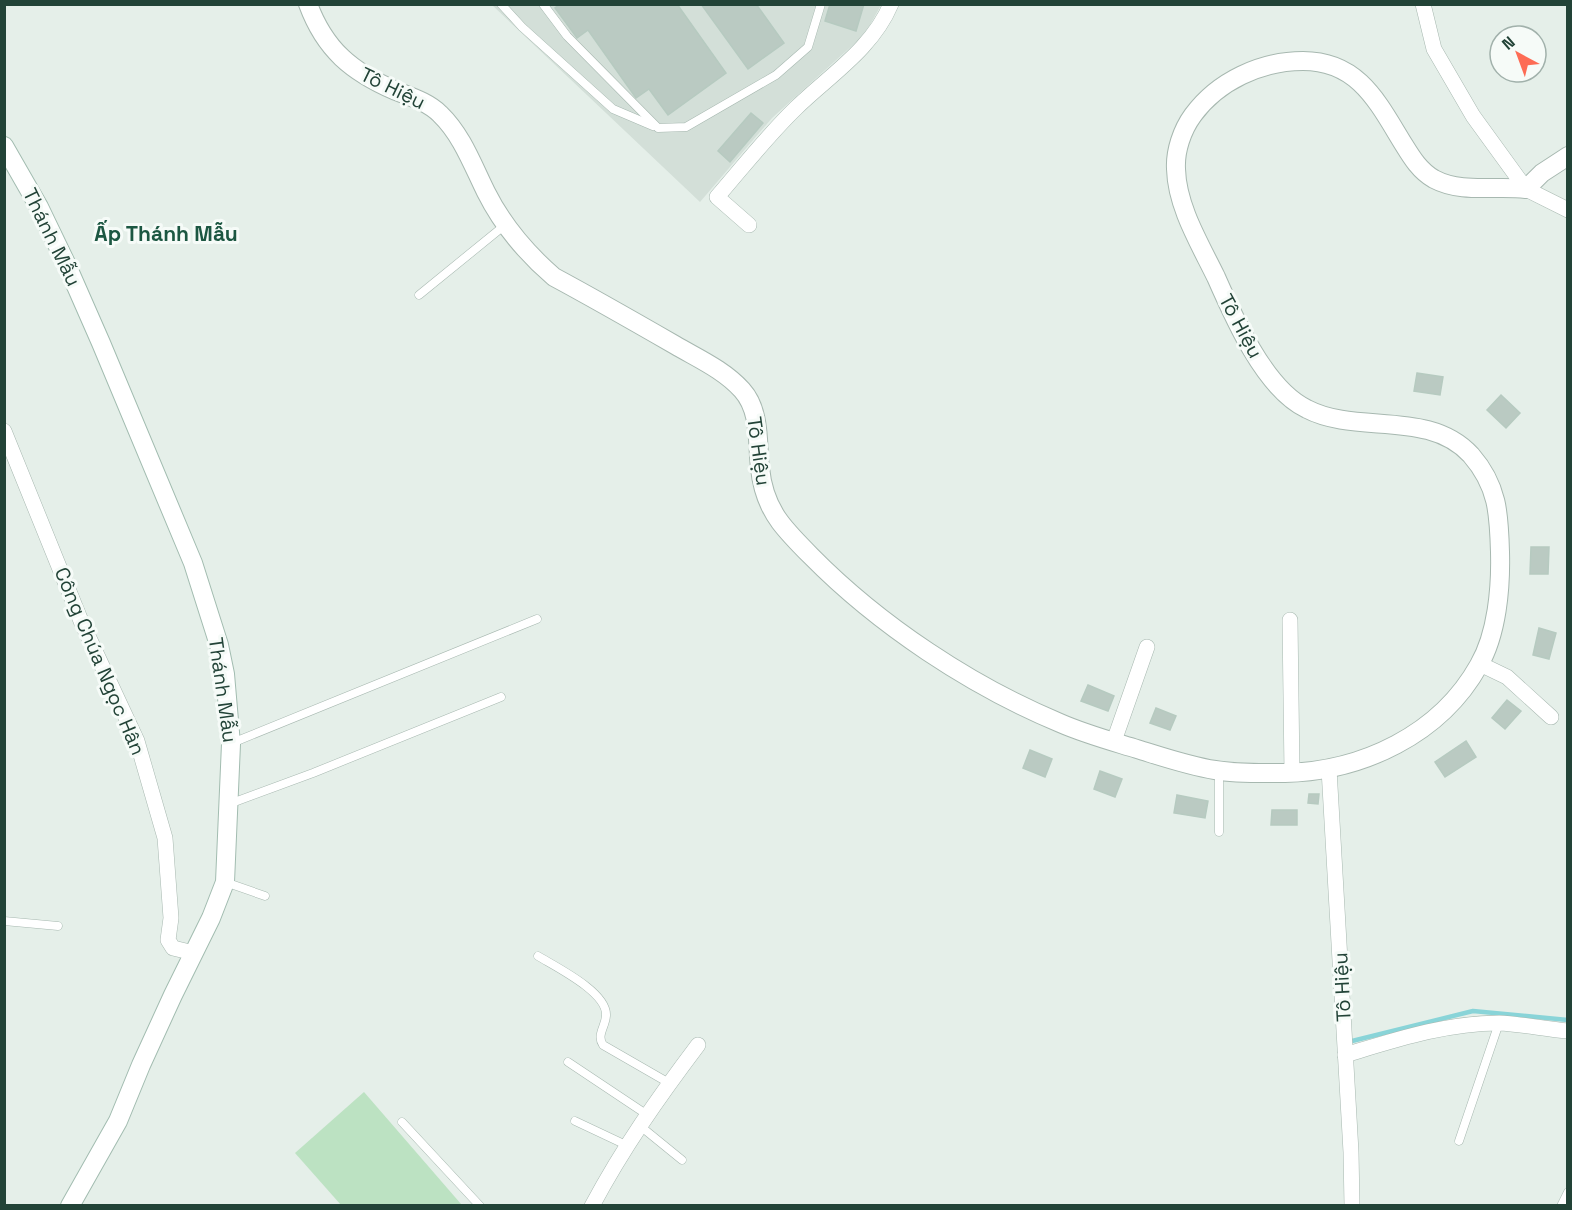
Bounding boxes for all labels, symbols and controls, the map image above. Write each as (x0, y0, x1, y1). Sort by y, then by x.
north arrow (1488, 24, 1548, 84)
text: N (1498, 32, 1519, 55)
street label: Tô Hiệu (356, 61, 430, 115)
street label: Thánh Mẫu (17, 184, 87, 290)
district label: Ấp Thánh Mẫu (94, 220, 238, 247)
street label: Tô Hiệu (1213, 289, 1269, 363)
street label: Tô Hiệu (741, 415, 777, 487)
street label: Công Chúa Ngọc Hân (49, 563, 151, 759)
street label: Thánh Mẫu (203, 636, 243, 744)
street label: Tô Hiệu (1327, 952, 1357, 1022)

